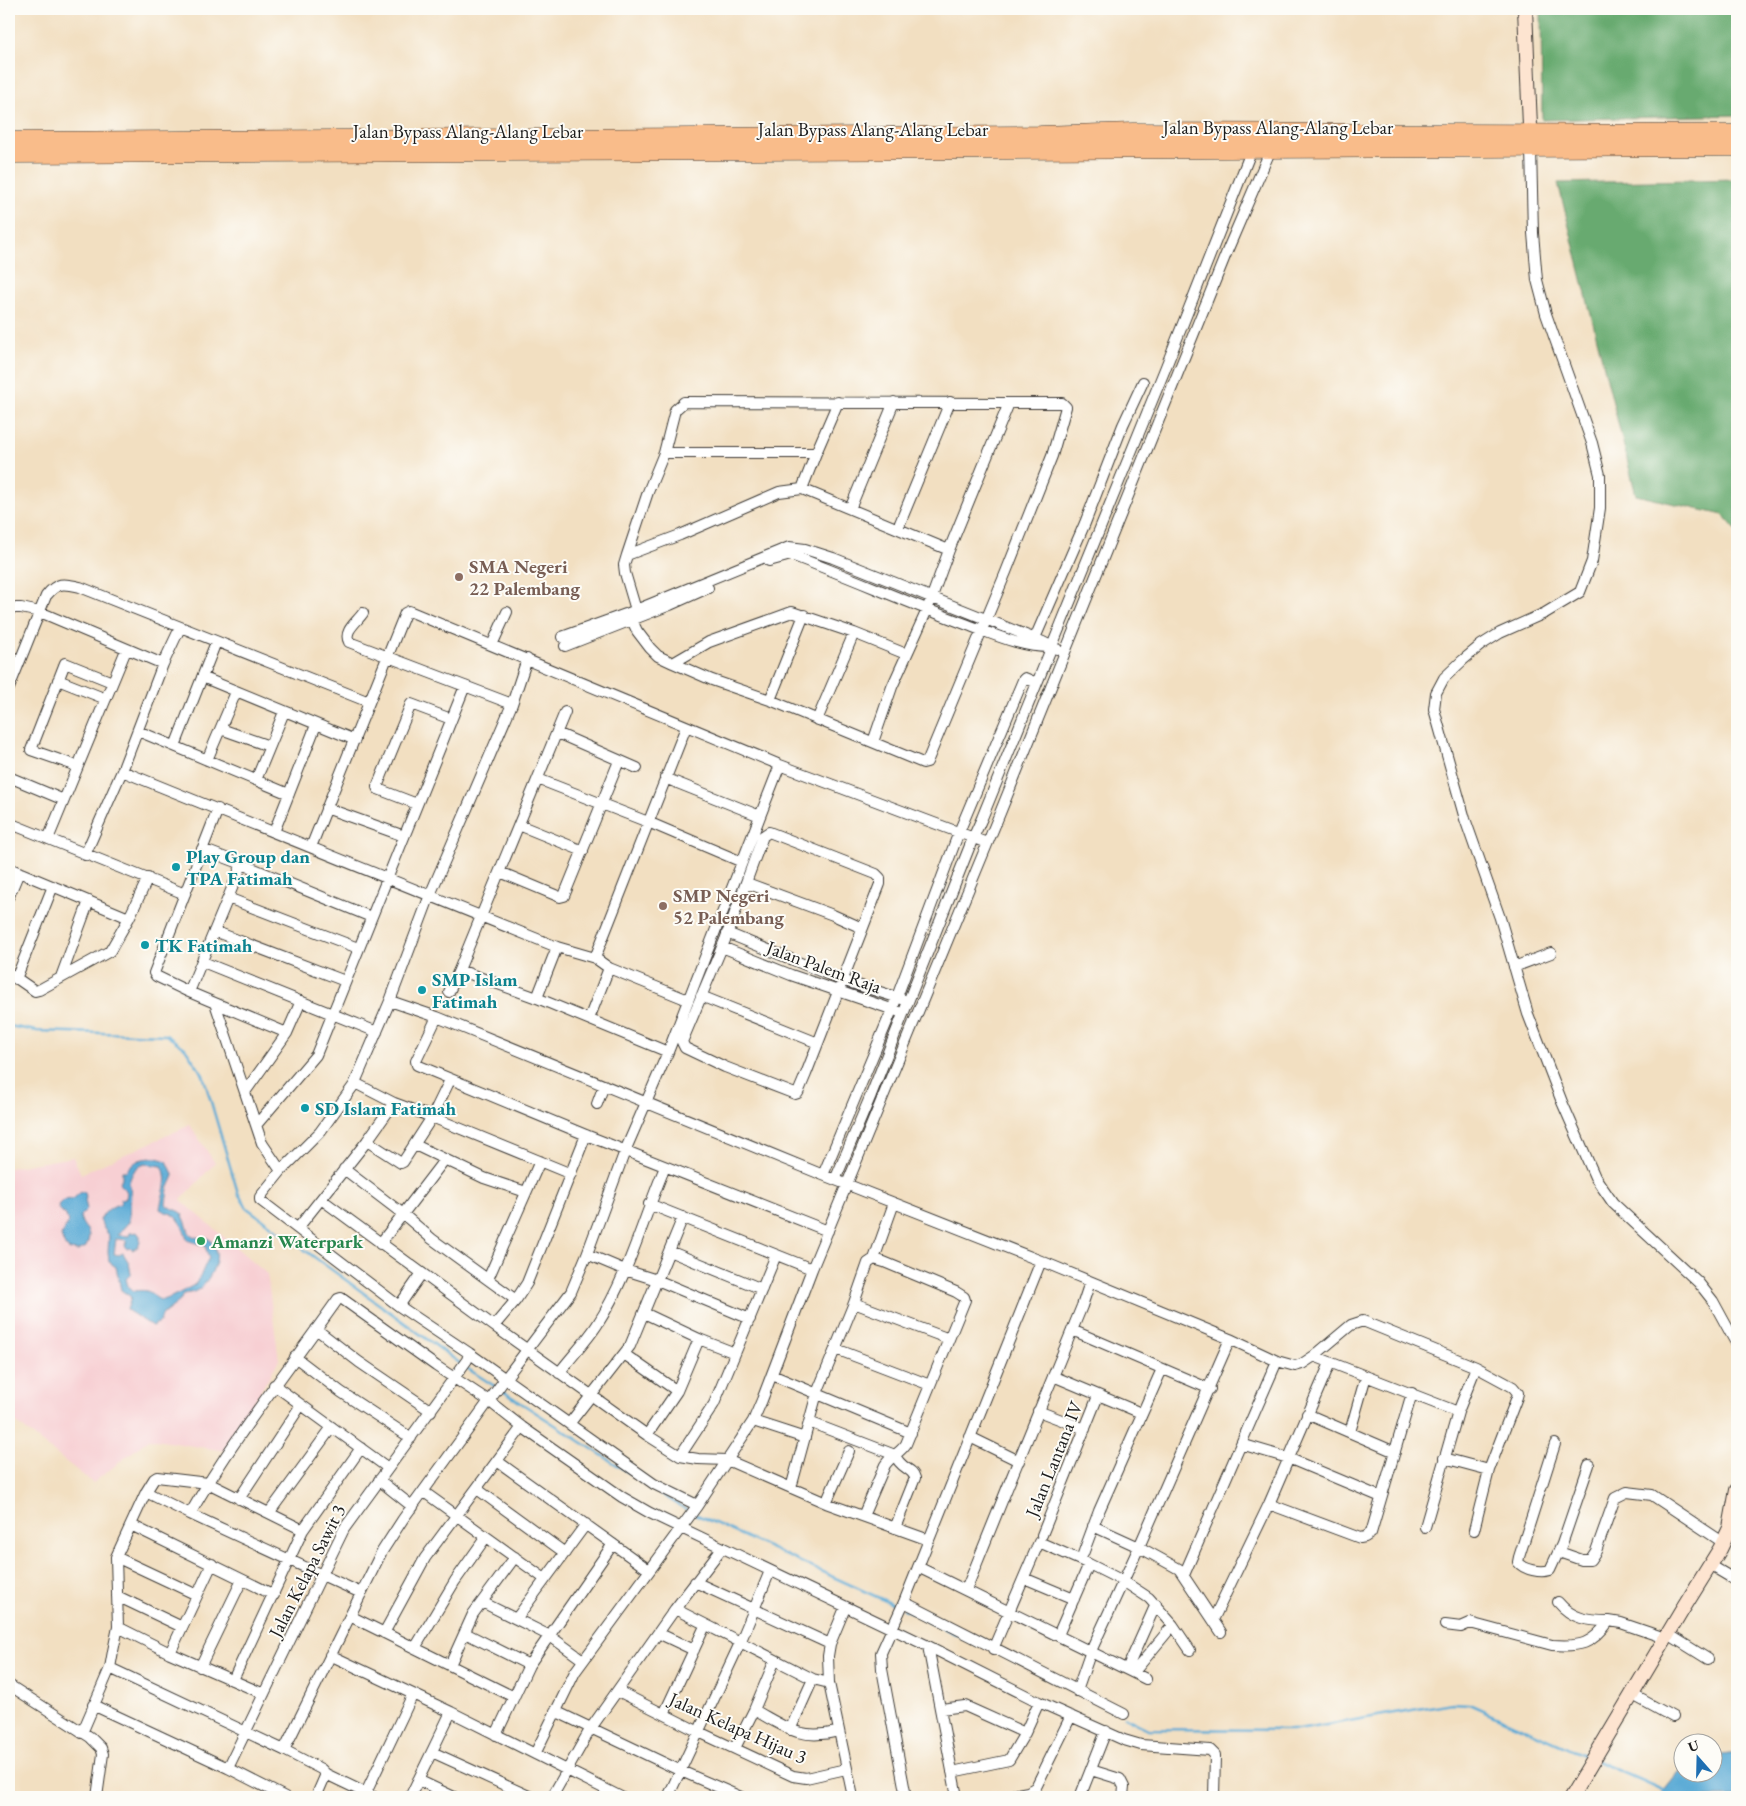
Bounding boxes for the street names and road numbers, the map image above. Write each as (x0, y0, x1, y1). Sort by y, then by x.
street label: Jalan Bypass Alang-Alang Lebar (1161, 115, 1394, 140)
street label: Jalan Bypass Alang-Alang Lebar (756, 117, 989, 142)
street label: Jalan Bypass Alang-Alang Lebar (351, 119, 584, 144)
street label: Jalan Palem Raja (761, 934, 885, 999)
street label: Jalan Lantana IV (1019, 1397, 1089, 1523)
street label: Jalan Kelapa Sawit 3 (262, 1500, 351, 1643)
street label: Jalan Kelapa Hijau 3 (663, 1686, 811, 1770)

